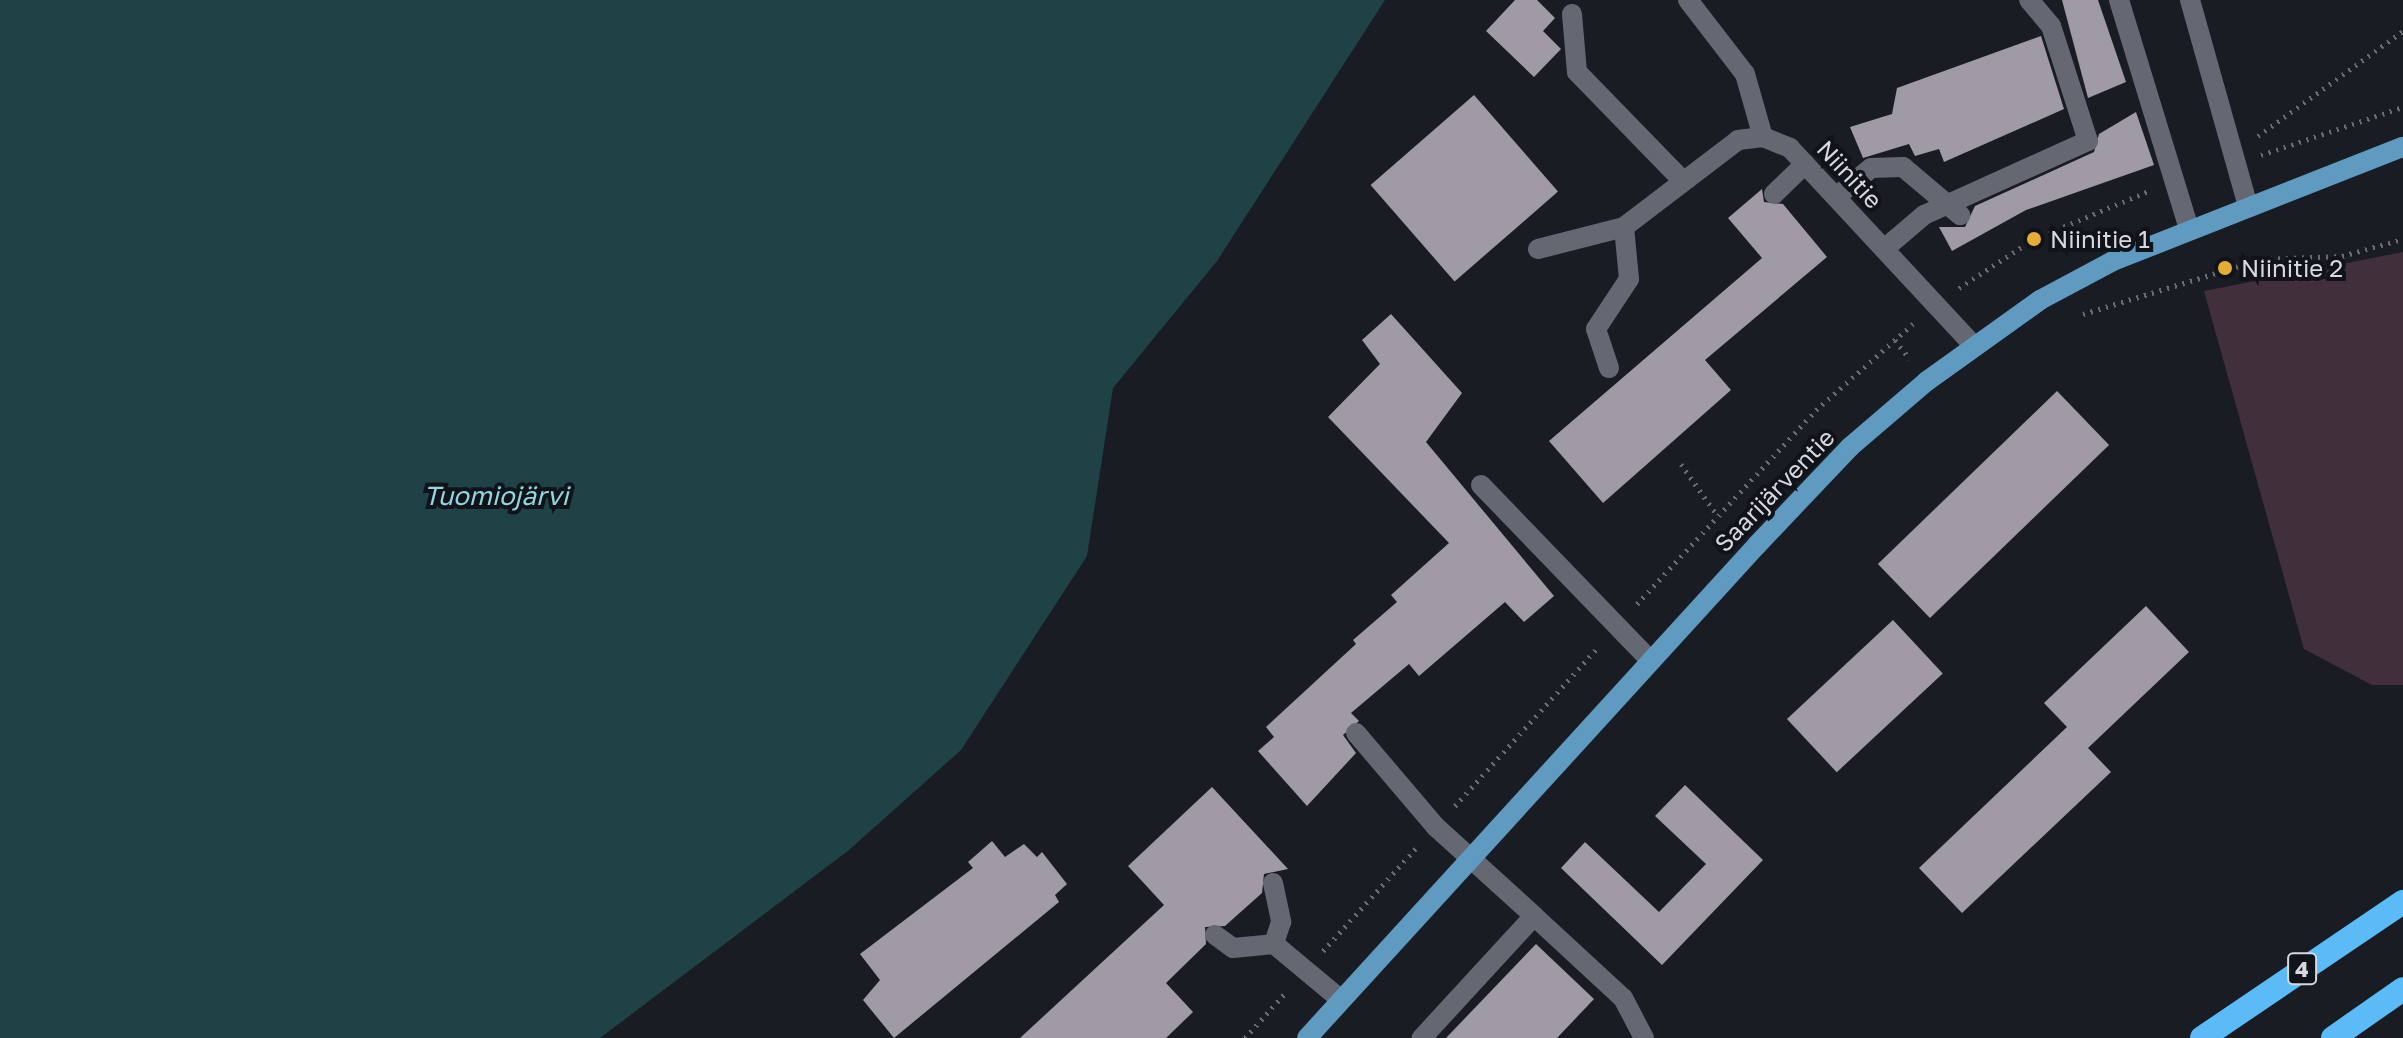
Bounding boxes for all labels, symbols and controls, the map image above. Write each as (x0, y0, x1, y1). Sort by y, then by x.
street label: Niinitie (1811, 134, 1889, 214)
place label: Niinitie 1 (2050, 225, 2150, 253)
marker: Niinitie 1 (2025, 230, 2043, 248)
place label: Niinitie 2 (2241, 254, 2343, 282)
marker: Niinitie 2 (2216, 259, 2234, 277)
street label: Saarijärventie (1708, 423, 1840, 557)
water label: Tuomiojärvi (424, 480, 568, 512)
road number: 4 (2286, 951, 2318, 987)

